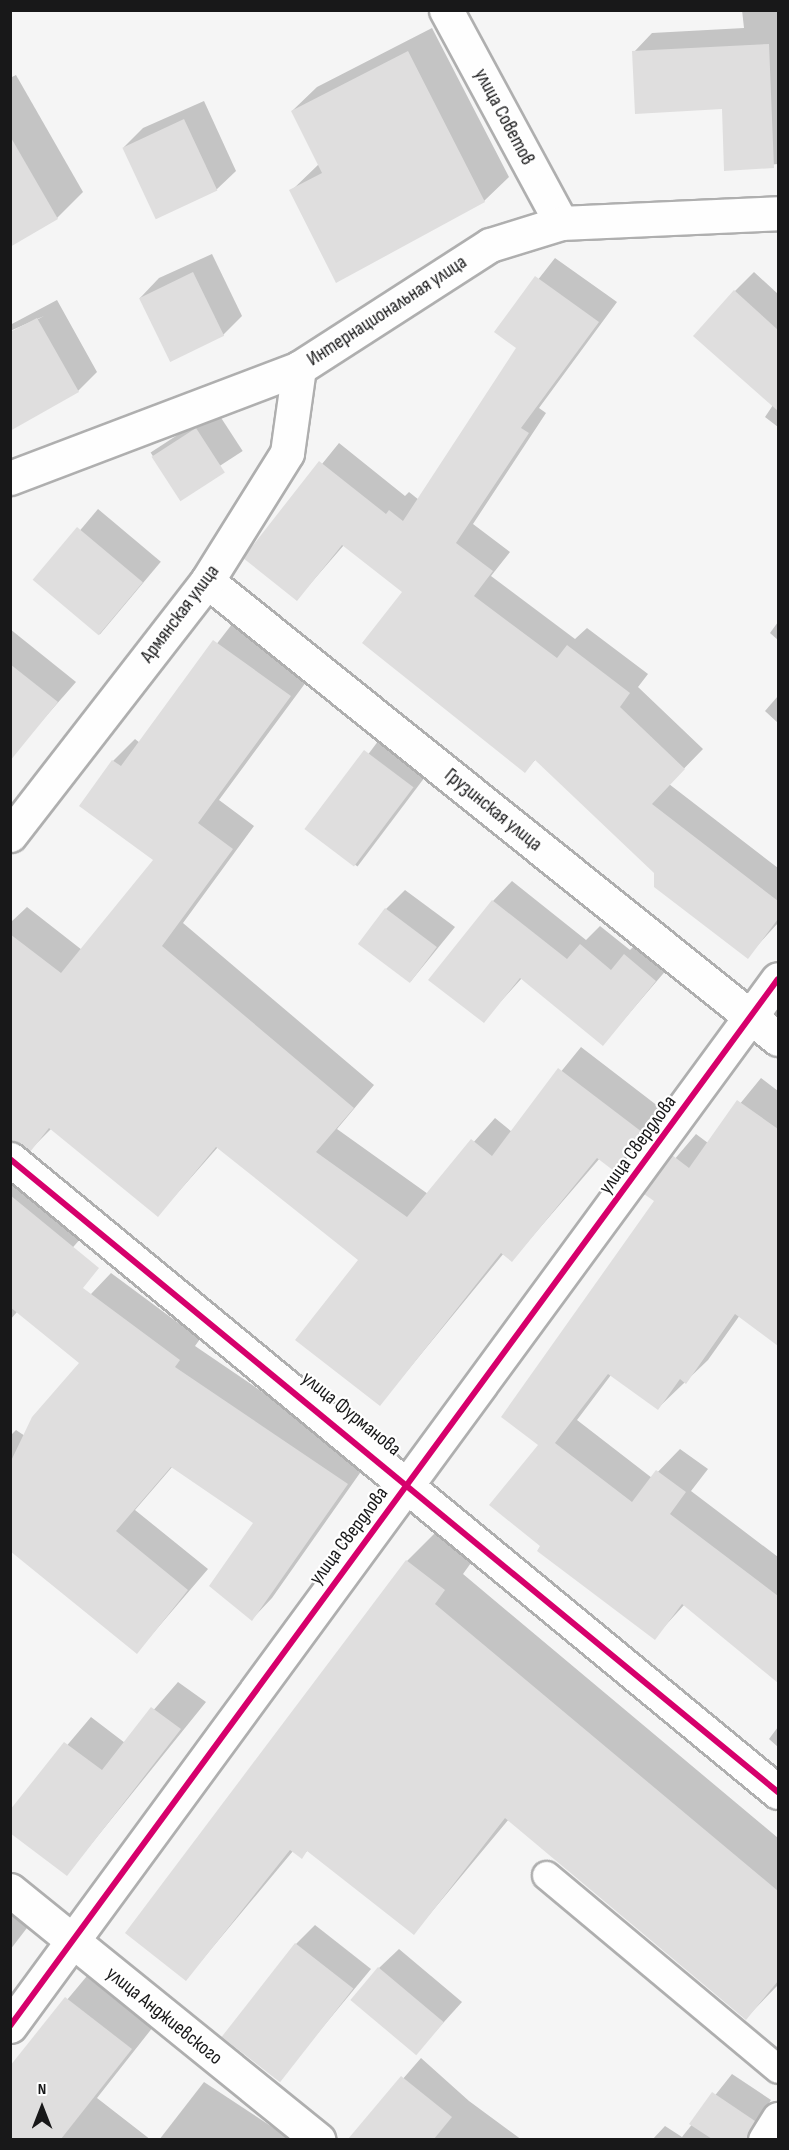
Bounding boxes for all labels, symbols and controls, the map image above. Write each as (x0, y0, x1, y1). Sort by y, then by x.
street label: улица Советов (469, 65, 539, 169)
street label: Интернациональная улица (303, 250, 471, 372)
street label: Армянская улица (135, 560, 225, 668)
street label: Грузинская улица (439, 763, 547, 857)
street label: улица Свердлова (594, 1091, 682, 1199)
street label: улица Фурманова (296, 1367, 406, 1461)
street label: улица Свердлова (304, 1482, 394, 1590)
street label: улица Анджиевского (101, 1962, 227, 2070)
north arrow (12, 2078, 72, 2138)
text: N (38, 2080, 46, 2099)

